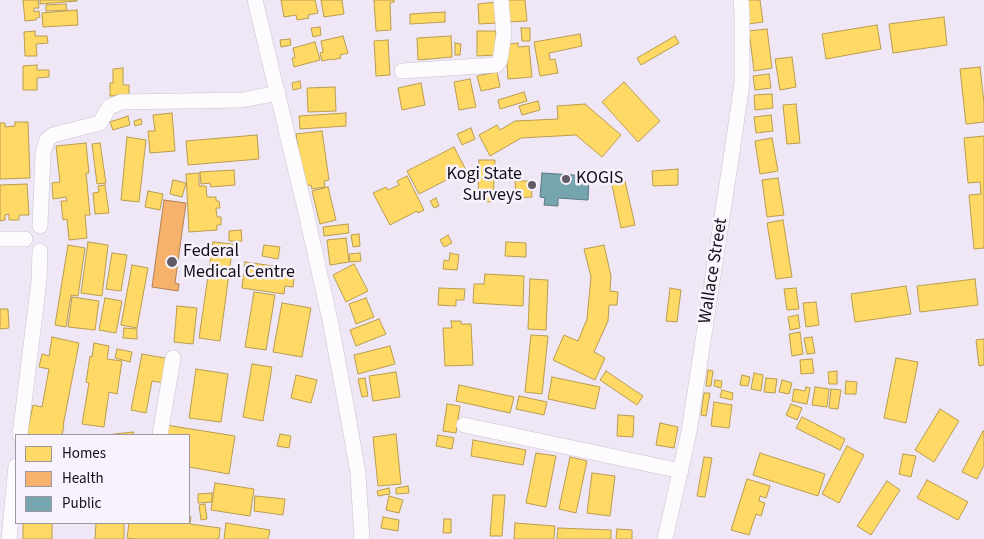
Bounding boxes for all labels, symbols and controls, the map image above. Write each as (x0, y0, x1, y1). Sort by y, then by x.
place label: Kogi State Surveys (446, 164, 522, 206)
place label: KOGIS (576, 168, 623, 190)
marker: KOGIS (560, 173, 572, 185)
marker: Kogi State Surveys (526, 179, 538, 191)
street label: Wallace Street (695, 217, 733, 325)
place label: Federal Medical Centre (183, 241, 295, 284)
marker: Federal Medical Centre (165, 255, 179, 269)
legend (15, 434, 190, 524)
text: Homes (62, 443, 106, 464)
text: Health (62, 468, 104, 489)
text: Public (62, 493, 101, 514)

